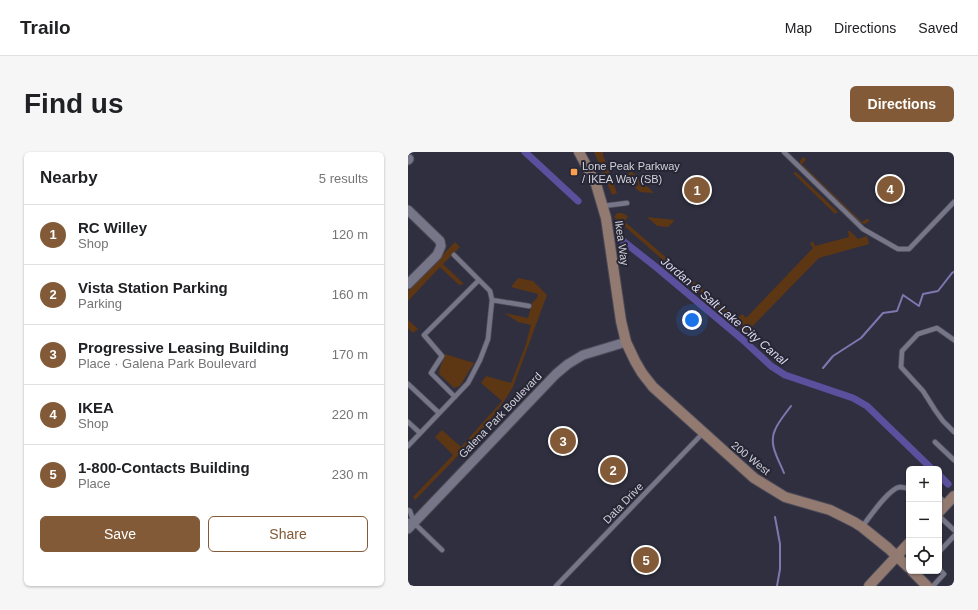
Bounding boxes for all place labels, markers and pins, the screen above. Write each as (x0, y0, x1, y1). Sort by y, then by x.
place label: Lone Peak Parkway / IKEA Way (SB) (582, 160, 680, 185)
marker: Lone Peak Parkway / IKEA Way (SB) (569, 167, 579, 177)
pin: 4 (877, 174, 903, 204)
pin: 1 (684, 175, 710, 205)
pin: 3 (550, 426, 576, 456)
pin: 2 (600, 455, 626, 485)
pin: 5 (633, 545, 659, 575)

